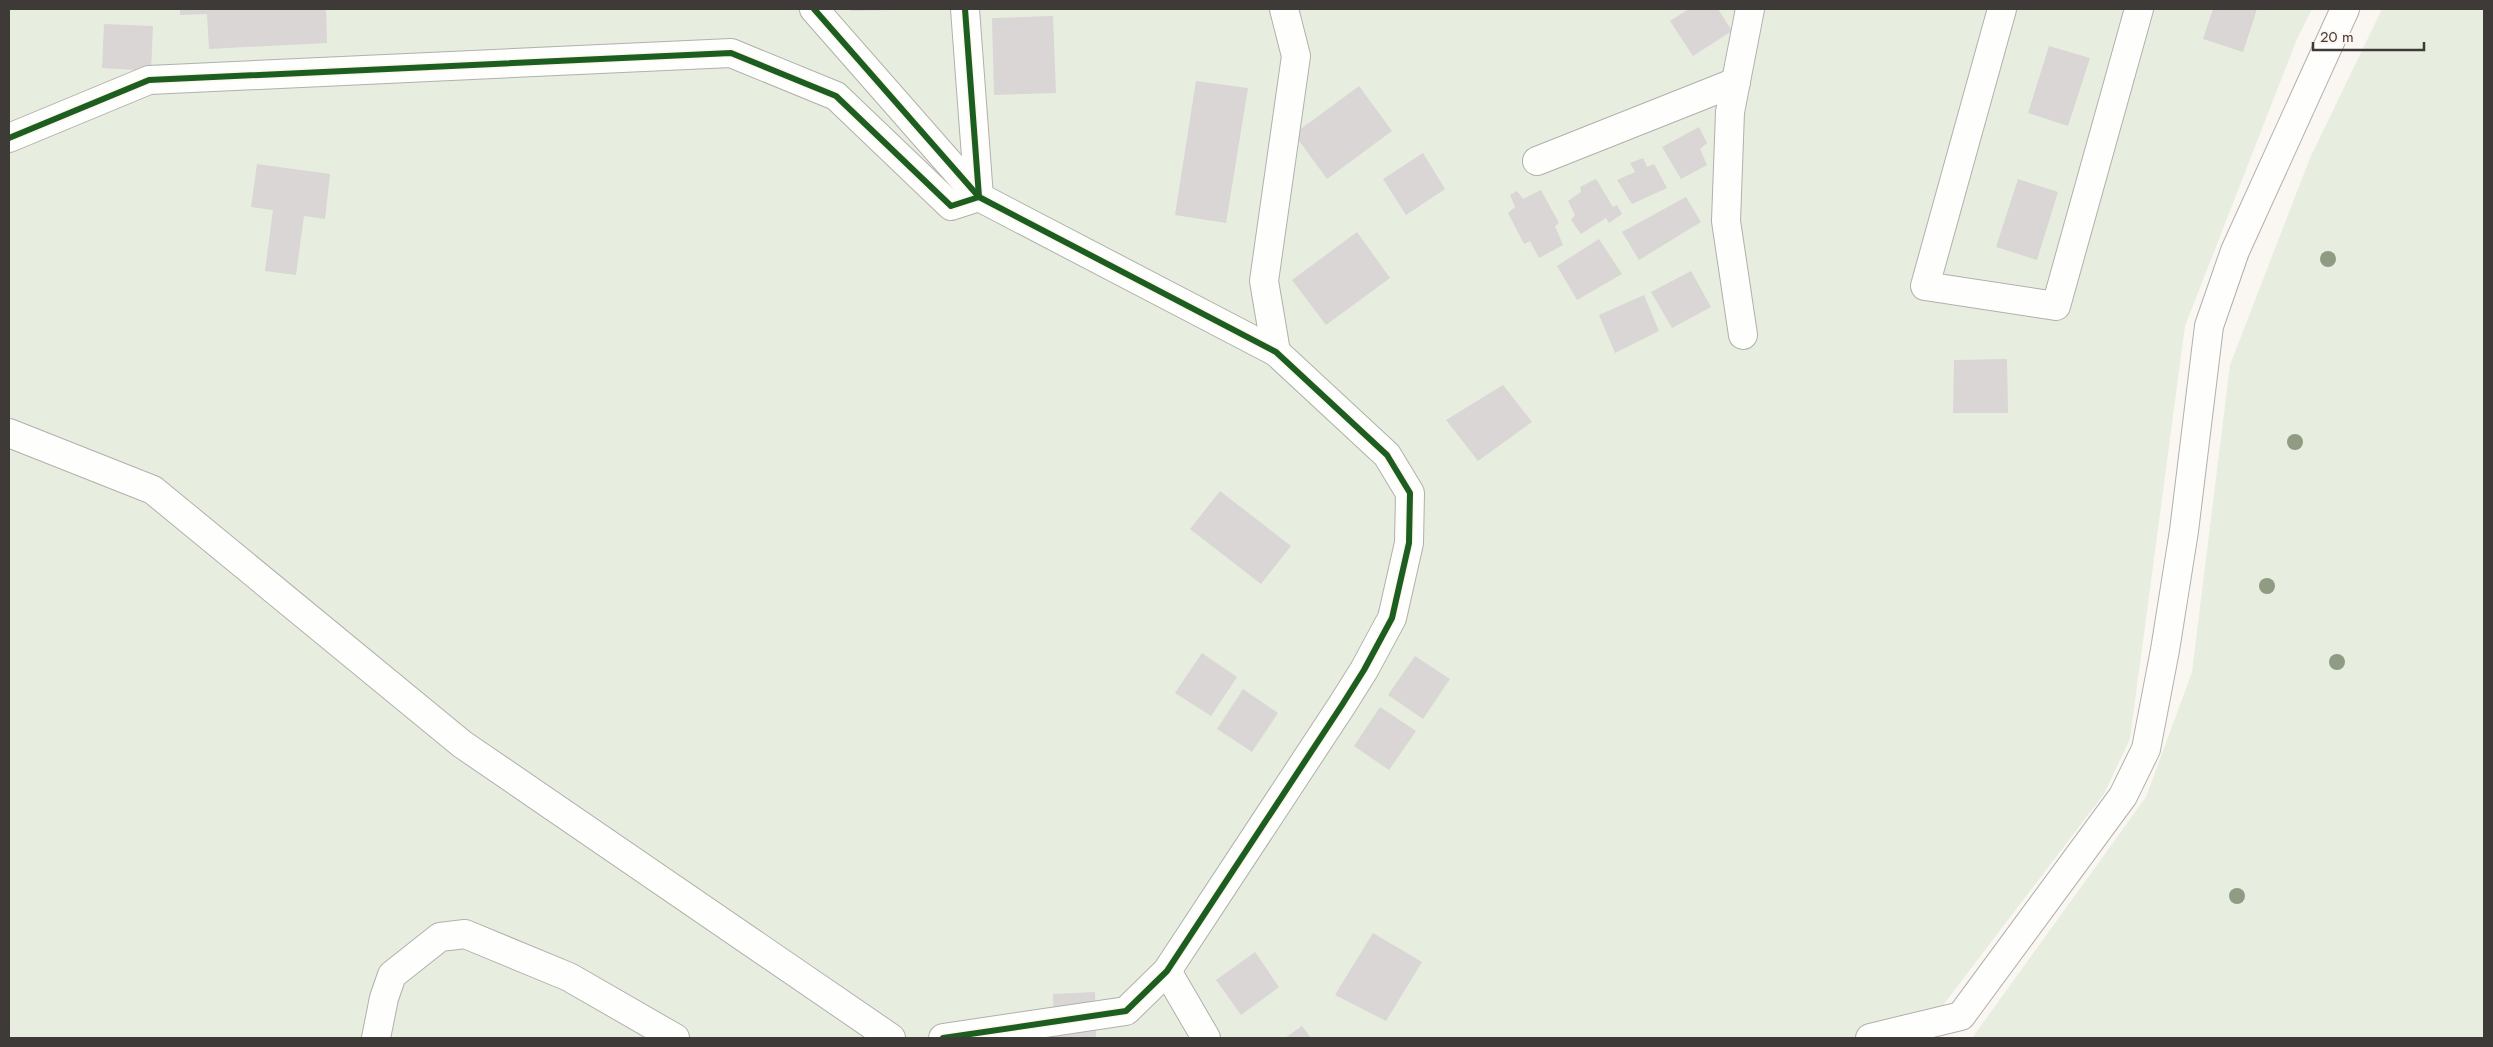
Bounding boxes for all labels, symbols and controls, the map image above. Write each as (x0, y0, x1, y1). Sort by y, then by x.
scale bar (2313, 20, 2424, 52)
text: 20 m (2320, 26, 2354, 48)

